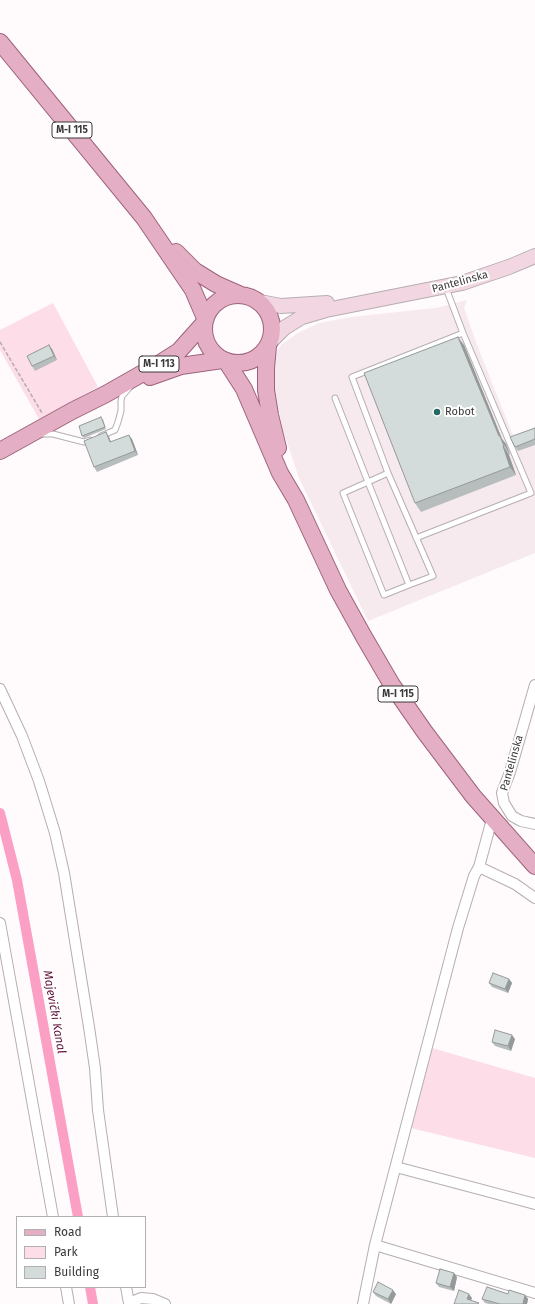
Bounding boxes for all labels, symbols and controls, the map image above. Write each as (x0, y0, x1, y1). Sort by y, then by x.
road number: M-I 115 (52, 122, 92, 138)
street label: Pantelinska (431, 268, 489, 296)
road number: M-I 113 (139, 356, 179, 372)
place label: Robot (445, 405, 475, 419)
marker: Robot (432, 407, 442, 417)
road number: M-I 115 (378, 686, 418, 702)
street label: Pantelinska (498, 734, 526, 792)
water label: Majevički Kanal (40, 969, 68, 1055)
legend (16, 1216, 146, 1288)
text: Road (54, 1225, 82, 1239)
text: Park (54, 1245, 78, 1259)
text: Building (54, 1265, 99, 1279)

